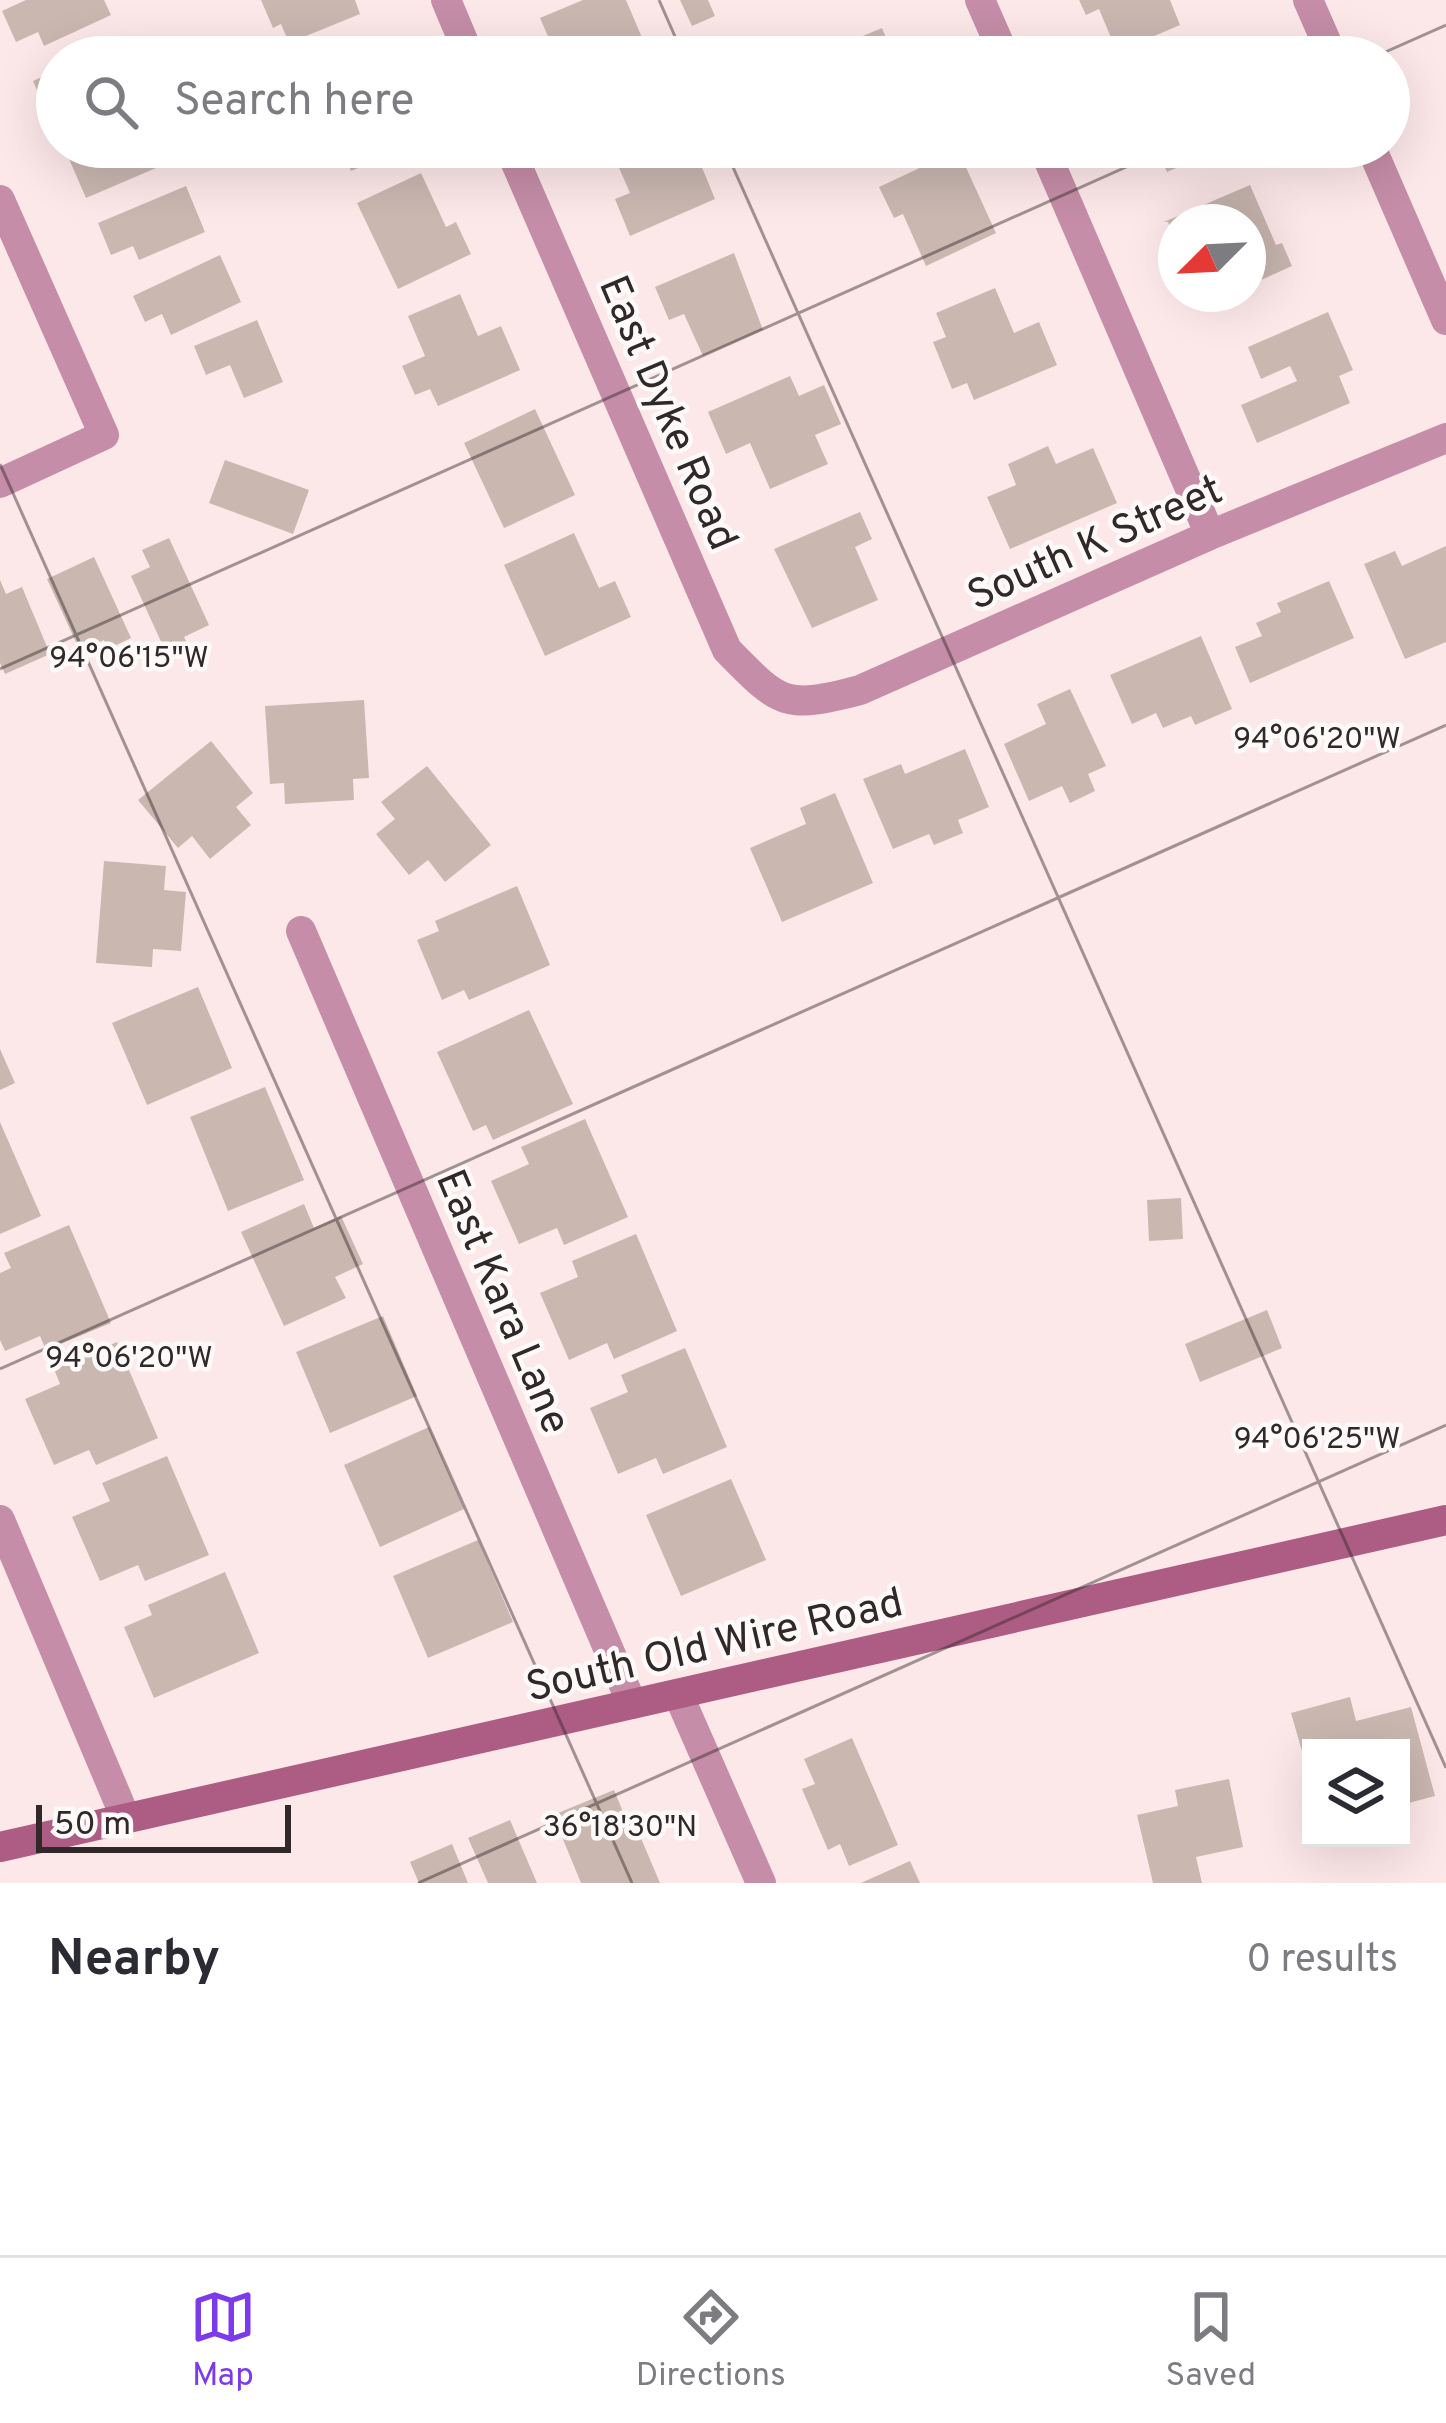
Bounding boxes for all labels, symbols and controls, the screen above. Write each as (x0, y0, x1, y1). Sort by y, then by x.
search box (36, 36, 1410, 168)
icon: search (78, 69, 144, 135)
text: Search here (174, 74, 414, 131)
north arrow (1158, 204, 1266, 312)
street label: East Dyke Road (584, 268, 748, 559)
street label: South K Street (960, 465, 1231, 625)
text: 94°06'15"W (49, 641, 209, 678)
text: 94°06'20"W (1233, 722, 1401, 759)
street label: East Kara Lane (421, 1162, 580, 1443)
text: 94°06'20"W (45, 1341, 213, 1378)
text: 94°06'25"W (1234, 1422, 1400, 1459)
street label: South Old Wire Road (521, 1578, 909, 1717)
map controls (1302, 1739, 1410, 1847)
button: layers (1302, 1739, 1410, 1847)
scale bar (36, 1799, 291, 1852)
text: 50 m (54, 1805, 131, 1847)
text: 36°18'30"N (543, 1810, 697, 1847)
text: Nearby (48, 1929, 220, 1994)
text: 0 results (1246, 1937, 1398, 1986)
tab: Map (190, 2284, 256, 2398)
tab: Directions (636, 2284, 786, 2398)
tab: Saved (1165, 2284, 1256, 2398)

